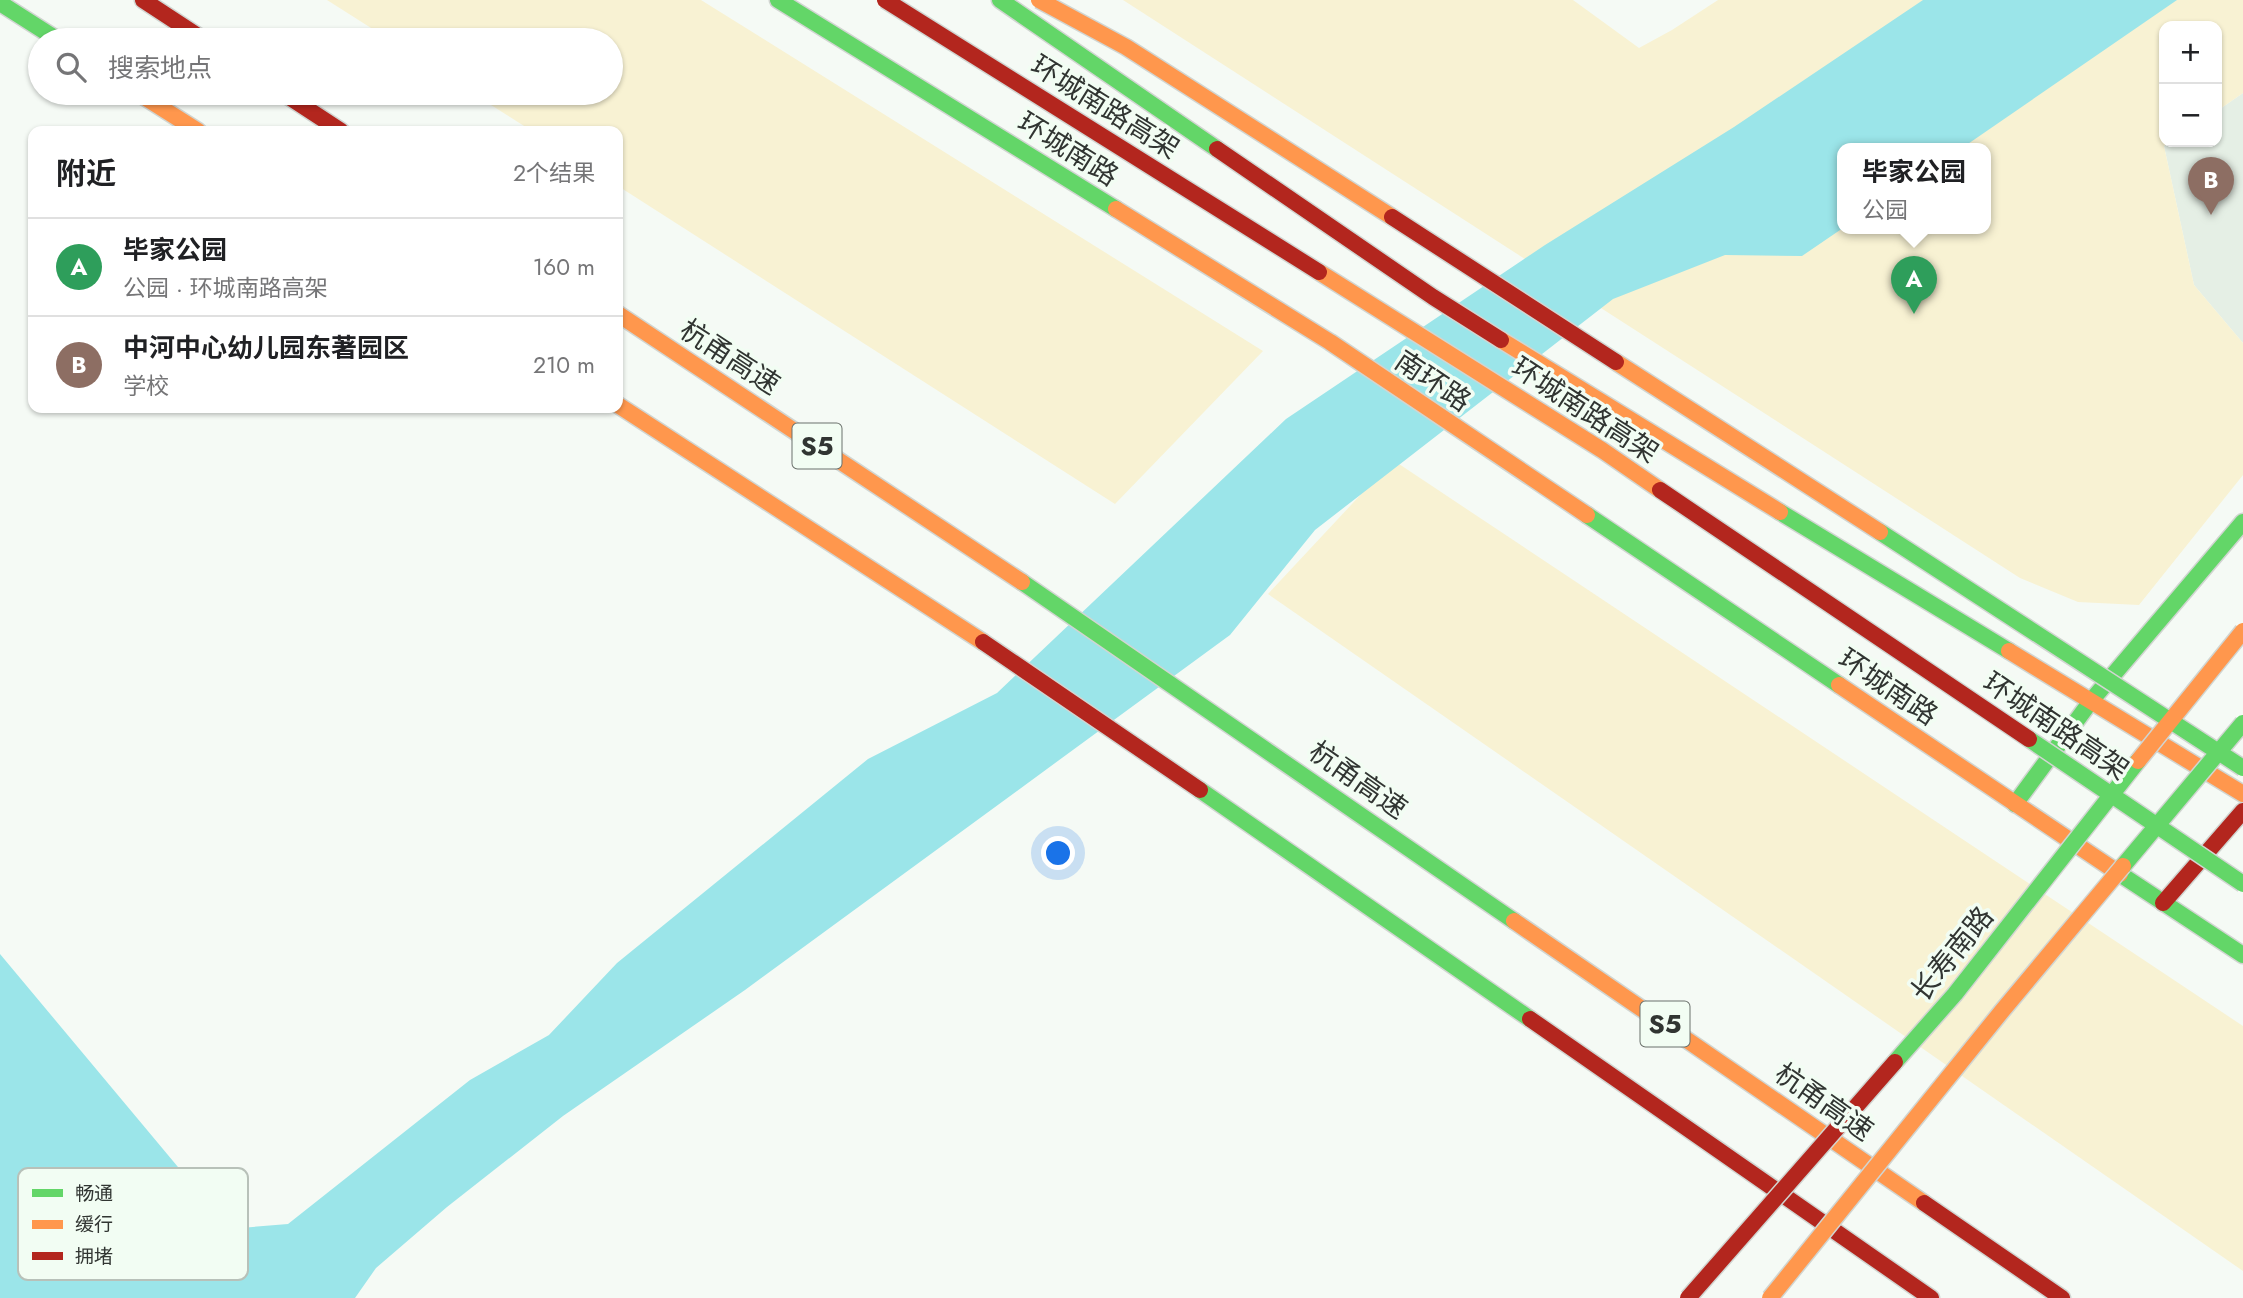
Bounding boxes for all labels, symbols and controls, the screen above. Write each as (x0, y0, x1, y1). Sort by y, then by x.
map controls (2159, 21, 2222, 147)
button: + (2159, 21, 2222, 84)
search box (28, 28, 623, 105)
icon: search (52, 48, 90, 86)
street label: 环城南路高架 (1025, 48, 1185, 166)
text: 搜索地点 (108, 49, 212, 87)
button: − (2159, 84, 2222, 147)
street label: 环城南路 (1012, 105, 1124, 193)
popup (1837, 143, 1991, 234)
text: 附近 (56, 152, 116, 195)
text: 毕家公园 (1862, 153, 1966, 191)
text: 2个结果 (513, 156, 595, 190)
pin: B (2188, 157, 2234, 215)
text: 公园 (1862, 193, 1908, 227)
text: 毕家公园 (123, 231, 227, 269)
text: A (71, 250, 87, 284)
text: 160 m (533, 250, 595, 284)
pin: A (1891, 256, 1937, 314)
text: 公园 · 环城南路高架 (123, 271, 328, 305)
street label: 杭甬高速 (672, 309, 788, 405)
text: 中河中心幼儿园东著园区 (123, 329, 409, 367)
street label: 南环路 (1387, 341, 1479, 421)
street label: 环城南路高架 (1503, 347, 1667, 473)
text: B (71, 348, 87, 382)
text: 210 m (533, 348, 595, 382)
text: 学校 (123, 369, 169, 403)
road number: S5 (792, 424, 842, 468)
street label: 环城南路 (1830, 639, 1946, 735)
street label: 环城南路高架 (1975, 662, 2137, 790)
street label: 杭甬高速 (1300, 731, 1416, 829)
your location (1041, 836, 1075, 870)
street label: 长寿南路 (1901, 898, 2003, 1010)
road number: S5 (1640, 1001, 1690, 1046)
street label: 杭甬高速 (1766, 1053, 1882, 1151)
legend (18, 1168, 248, 1280)
text: 畅通 (75, 1180, 113, 1207)
text: 缓行 (75, 1211, 113, 1238)
text: 拥堵 (75, 1243, 113, 1270)

